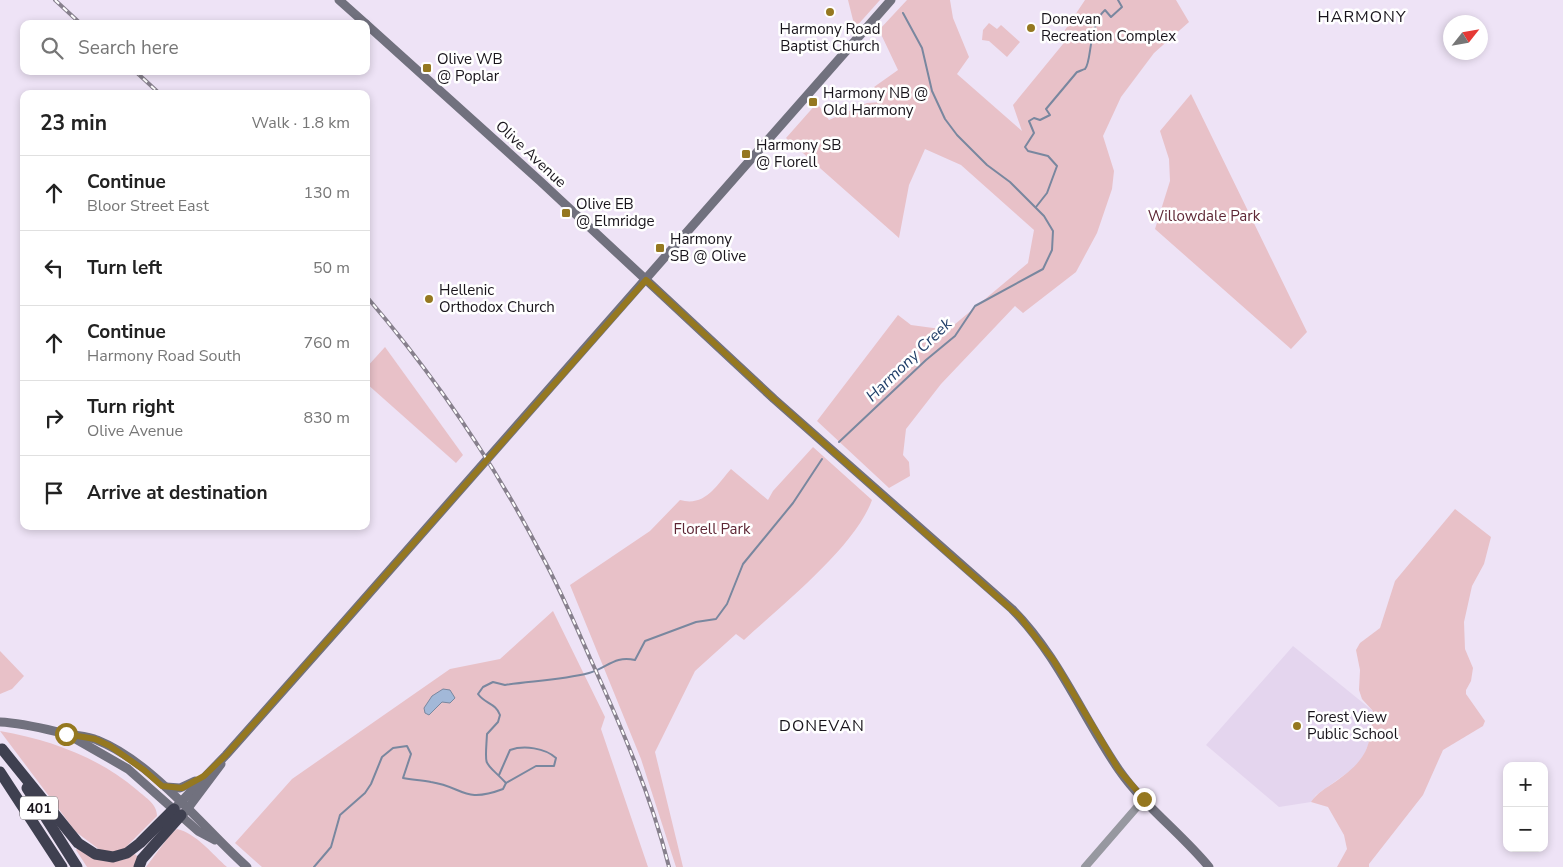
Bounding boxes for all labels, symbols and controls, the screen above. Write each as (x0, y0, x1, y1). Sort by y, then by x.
marker: Harmony Road Baptist Church (824, 6, 836, 18)
district label: HARMONY (1318, 6, 1406, 28)
place label: Donevan Recreation Complex (1041, 9, 1176, 46)
north arrow (1443, 15, 1488, 60)
place label: Harmony Road Baptist Church (780, 19, 880, 56)
search box (20, 20, 370, 75)
marker: Donevan Recreation Complex (1025, 22, 1037, 34)
icon: search (38, 34, 66, 62)
text: Search here (78, 35, 179, 61)
place label: Olive WB @ Poplar (437, 49, 503, 86)
marker: Olive WB @ Poplar (421, 62, 433, 74)
place label: Harmony NB @ Old Harmony (823, 83, 928, 120)
marker: Harmony NB @ Old Harmony (807, 96, 819, 108)
text: 23 min (40, 109, 107, 137)
text: Walk · 1.8 km (252, 112, 350, 134)
street label: Olive Avenue (491, 116, 571, 192)
place label: Harmony SB @ Florell (756, 135, 841, 172)
marker: Harmony SB @ Florell (740, 148, 752, 160)
text: Continue (87, 169, 166, 195)
icon: ahead (40, 179, 68, 207)
text: 130 m (303, 182, 350, 204)
place label: Olive EB @ Elmridge (576, 194, 654, 231)
text: Bloor Street East (87, 195, 209, 217)
park label: Willowdale Park (1148, 206, 1261, 226)
marker: Olive EB @ Elmridge (560, 207, 572, 219)
place label: Harmony SB @ Olive (670, 229, 746, 266)
marker: Harmony SB @ Olive (654, 242, 666, 254)
icon: left (40, 254, 68, 282)
text: Turn left (87, 255, 162, 281)
text: 50 m (313, 257, 350, 279)
place label: Hellenic Orthodox Church (439, 280, 555, 317)
marker: Hellenic Orthodox Church (423, 293, 435, 305)
water label: Harmony Creek (861, 313, 958, 407)
text: Continue (87, 319, 166, 345)
icon: ahead (40, 329, 68, 357)
text: 760 m (303, 332, 350, 354)
text: Harmony Road South (87, 345, 241, 367)
text: Turn right (87, 394, 174, 420)
icon: right (40, 404, 68, 432)
text: 830 m (303, 407, 350, 429)
text: Olive Avenue (87, 420, 183, 442)
icon: arrive (40, 479, 68, 507)
text: Arrive at destination (87, 480, 268, 506)
park label: Florell Park (674, 519, 751, 539)
place label: Forest View Public School (1307, 707, 1399, 744)
district label: DONEVAN (779, 715, 865, 737)
marker: Forest View Public School (1291, 720, 1303, 732)
route start (55, 723, 78, 746)
map controls (1503, 762, 1548, 852)
button: + (1503, 762, 1548, 807)
route end (1133, 788, 1156, 811)
road number: 401 (20, 796, 58, 820)
button: − (1503, 807, 1548, 852)

